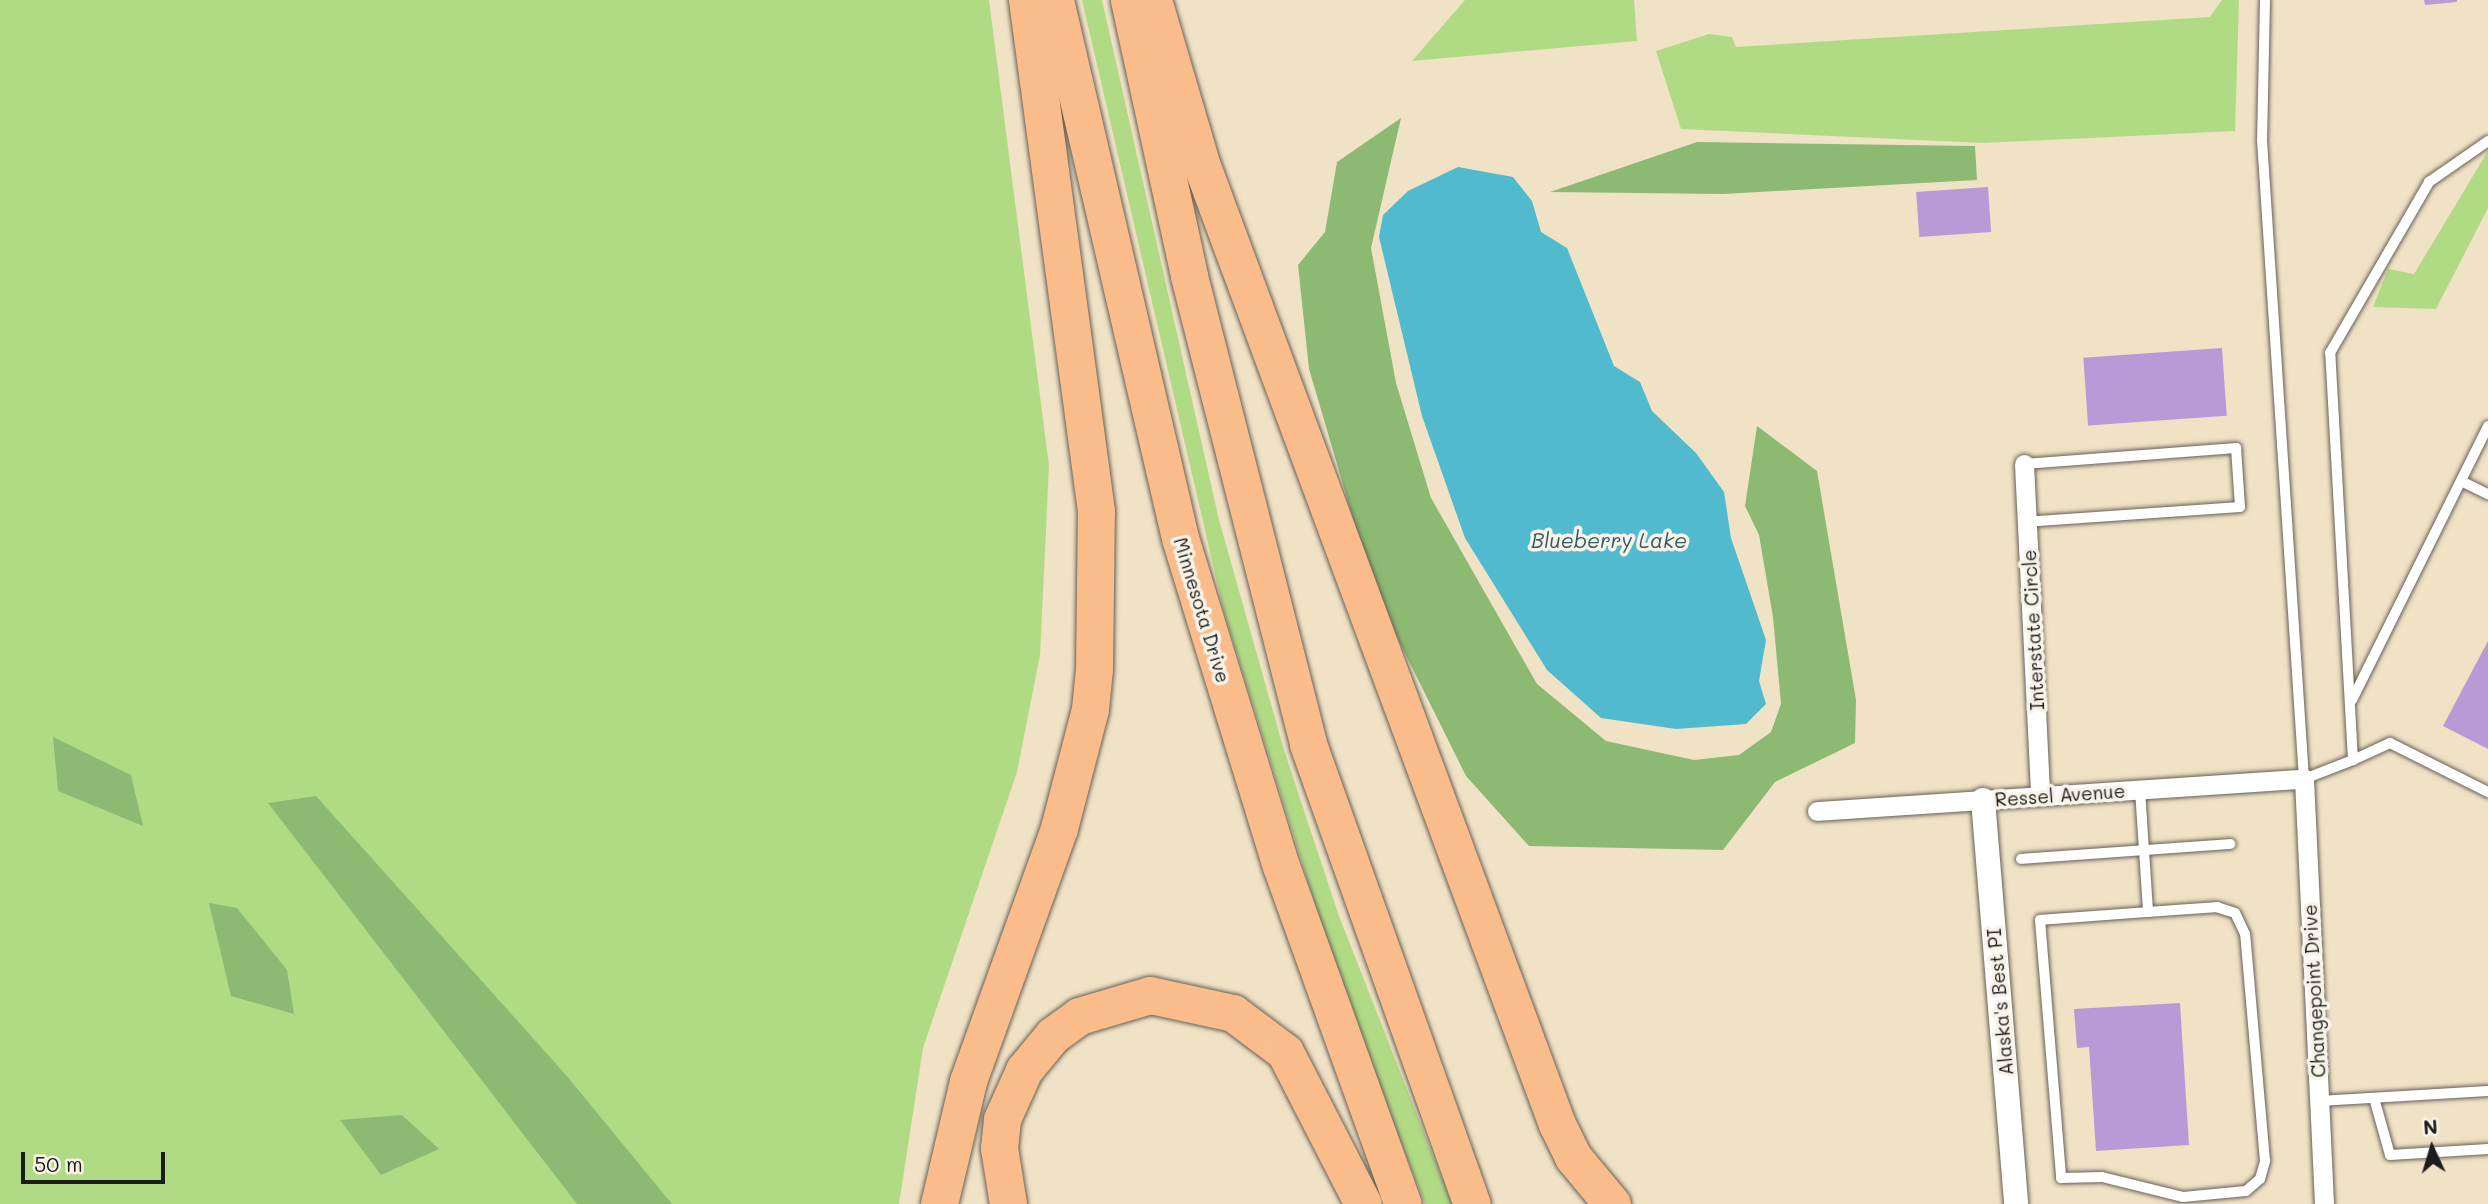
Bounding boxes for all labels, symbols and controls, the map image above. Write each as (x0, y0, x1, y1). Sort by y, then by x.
water label: Blueberry Lake (1531, 527, 1687, 553)
street label: Minnesota Drive (1169, 535, 1235, 685)
street label: Interstate Circle (2017, 549, 2049, 711)
street label: Ressel Avenue (1994, 779, 2126, 811)
street label: Changepoint Drive (2298, 904, 2330, 1078)
street label: Alaska's Best PI (1982, 927, 2018, 1077)
north arrow (2397, 1113, 2467, 1183)
text: N (2422, 1114, 2439, 1140)
scale bar (24, 1138, 168, 1182)
text: 50 m (34, 1150, 83, 1177)

